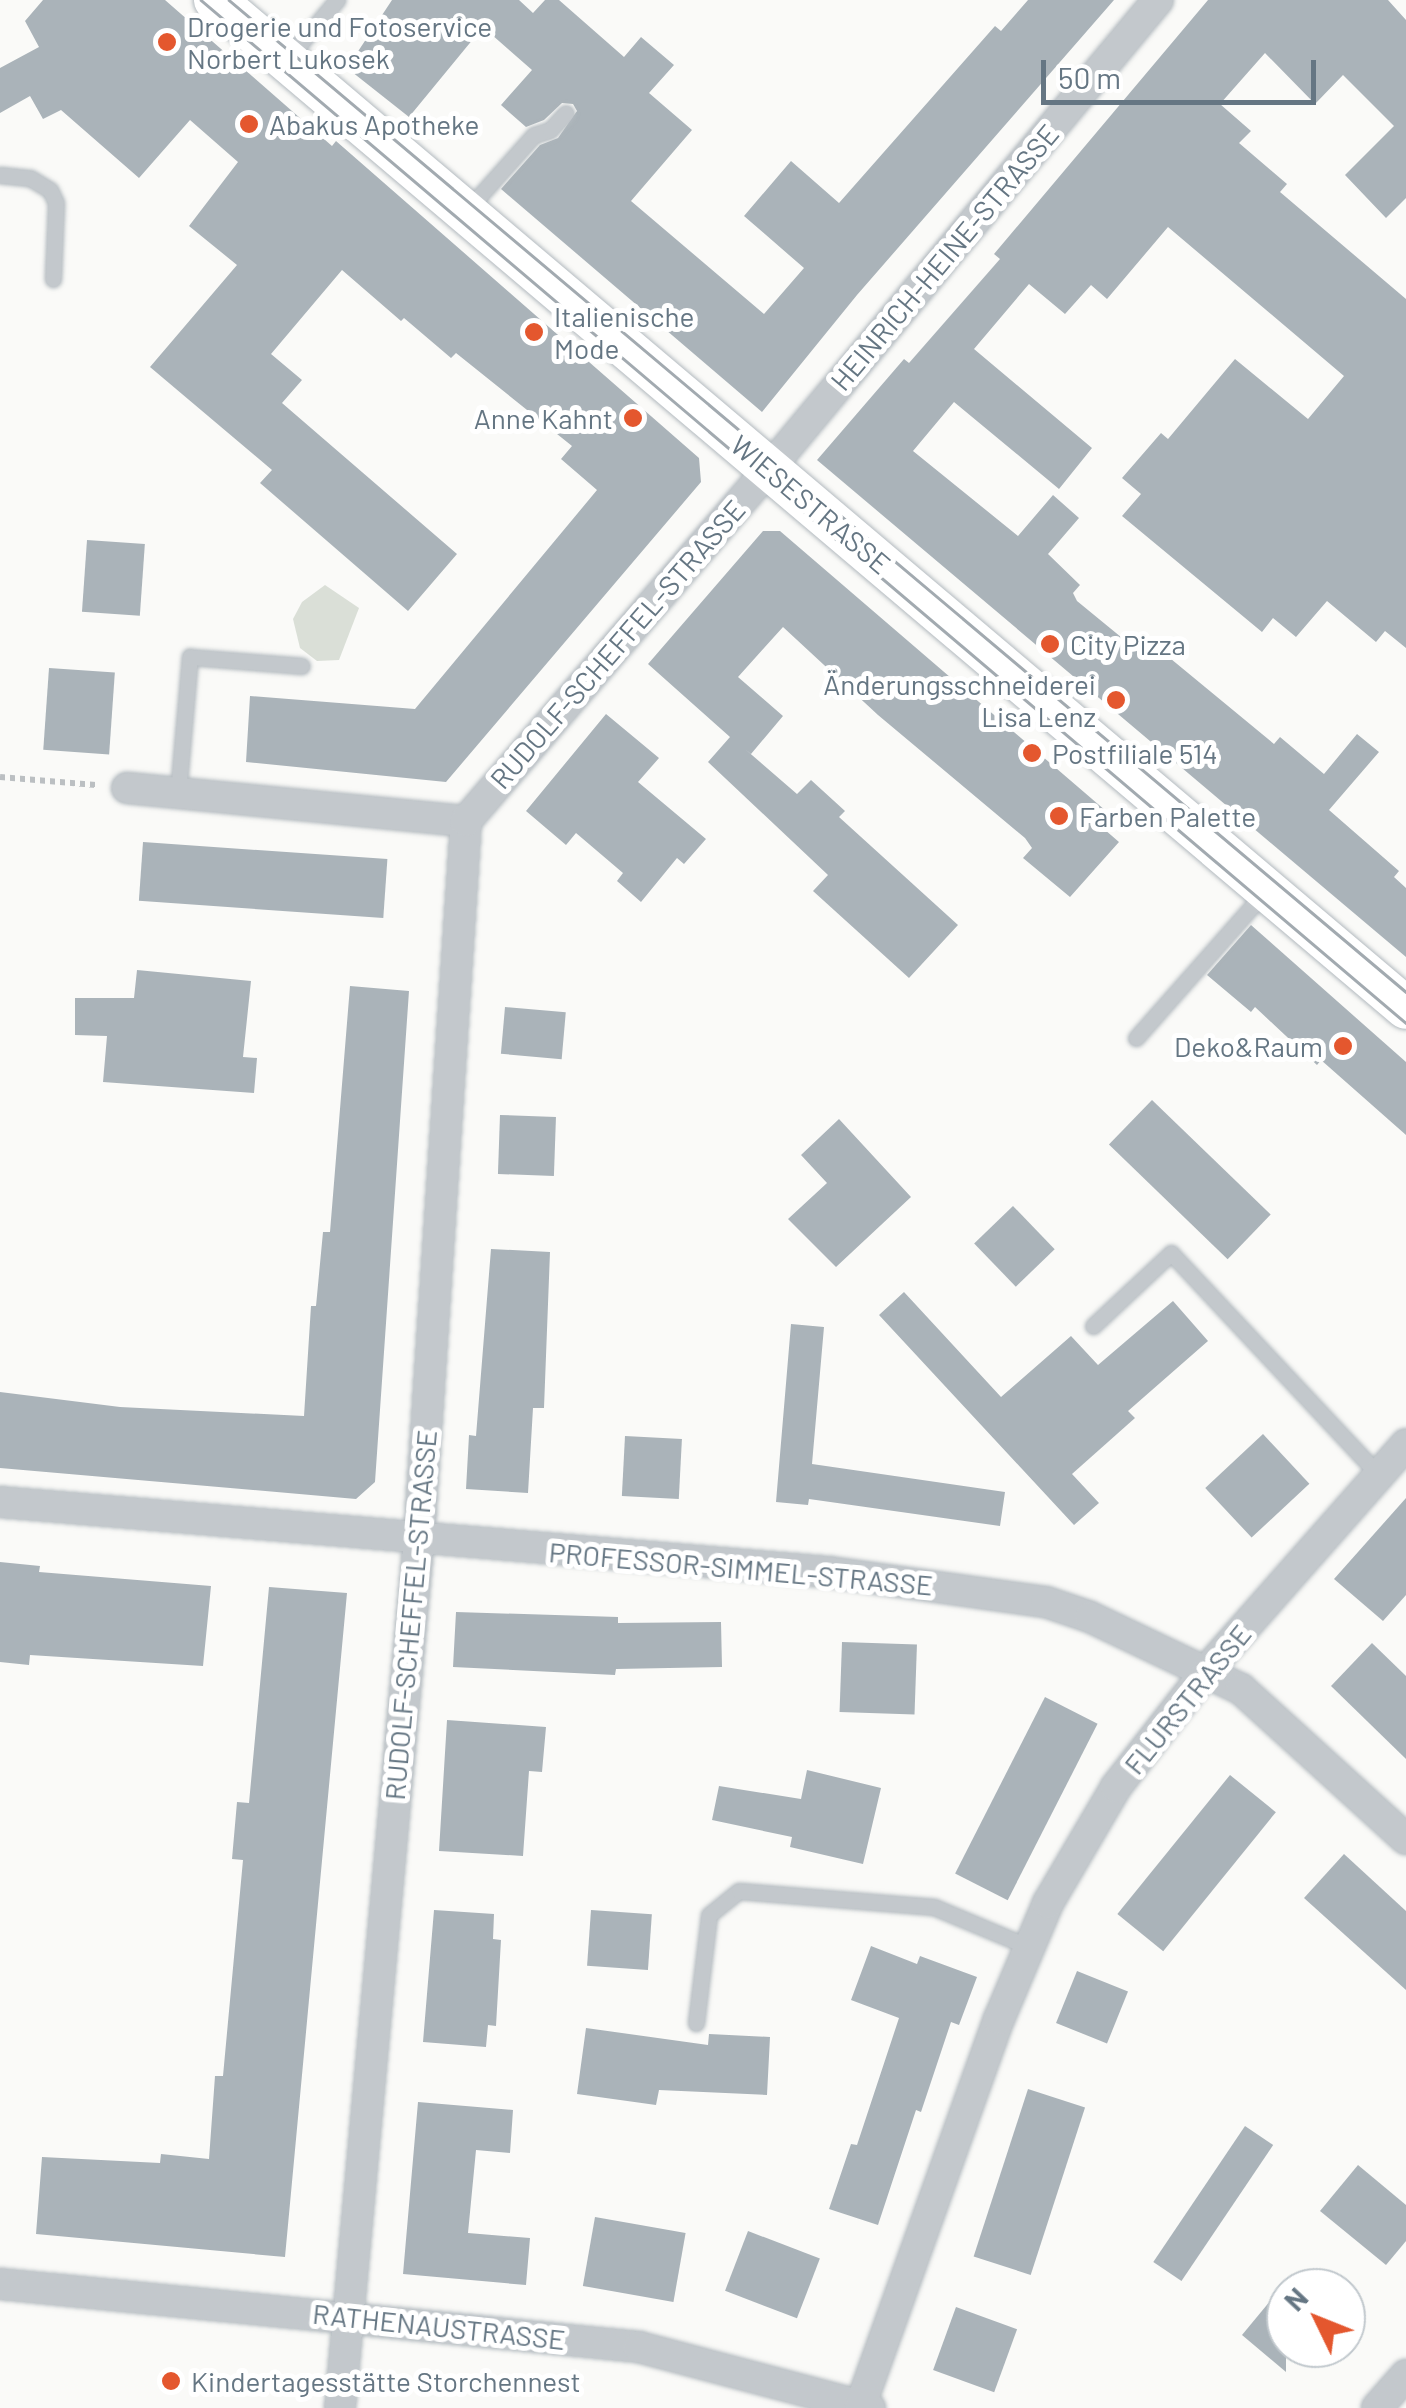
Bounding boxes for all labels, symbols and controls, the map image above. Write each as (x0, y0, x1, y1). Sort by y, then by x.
place label: Drogerie und Fotoservice Norbert Lukosek (187, 9, 492, 75)
marker: Drogerie und Fotoservice Norbert Lukosek (156, 31, 178, 53)
scale bar (1046, 40, 1321, 102)
text: 50 m (1058, 59, 1121, 95)
place label: Abakus Apotheke (269, 107, 479, 141)
marker: Abakus Apotheke (238, 113, 260, 135)
street label: HEINRICH-HEINE-STRASSE (823, 117, 1065, 397)
place label: Italienische Mode (554, 299, 694, 365)
marker: Italienische Mode (523, 321, 545, 343)
place label: Anne Kahnt (474, 401, 613, 435)
marker: Anne Kahnt (622, 407, 644, 429)
street label: WIESESTRASSE (725, 428, 897, 580)
street label: RUDOLF-SCHEFFEL-STRASSE (482, 493, 752, 795)
place label: City Pizza (1070, 627, 1186, 661)
marker: City Pizza (1039, 633, 1061, 655)
place label: Änderungsschneiderei Lisa Lenz (823, 667, 1096, 733)
marker: Änderungsschneiderei Lisa Lenz (1105, 689, 1127, 711)
place label: Postfiliale 514 (1052, 736, 1218, 770)
marker: Postfiliale 514 (1021, 742, 1043, 764)
place label: Farben Palette (1079, 799, 1256, 833)
marker: Farben Palette (1048, 805, 1070, 827)
place label: Deko&Raum (1174, 1029, 1323, 1063)
marker: Deko&Raum (1332, 1035, 1354, 1057)
street label: RUDOLF-SCHEFFEL-STRASSE (377, 1429, 443, 1801)
street label: PROFESSOR-SIMMEL-STRASSE (548, 1534, 934, 1602)
street label: FLURSTRASSE (1116, 1617, 1258, 1781)
north arrow (1266, 2268, 1366, 2368)
text: N (1277, 2280, 1314, 2317)
street label: RATHENAUSTRASSE (311, 2296, 567, 2356)
place label: Kindertagesstätte Storchennest (191, 2364, 581, 2398)
marker: Kindertagesstätte Storchennest (160, 2370, 182, 2392)

